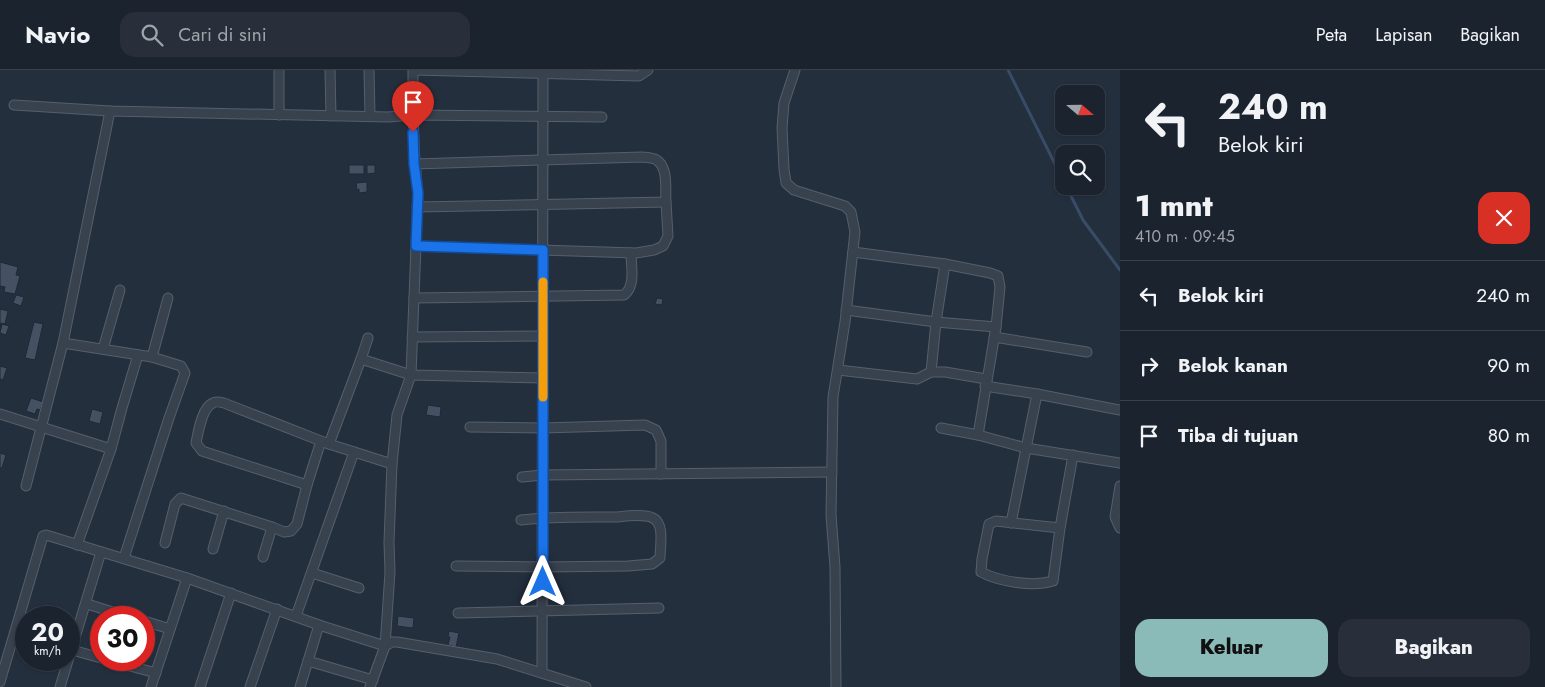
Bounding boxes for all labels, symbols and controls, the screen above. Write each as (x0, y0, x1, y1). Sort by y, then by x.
search box (120, 12, 470, 57)
text: Navio (25, 17, 90, 52)
icon: search (138, 21, 166, 49)
text: Cari di sini (178, 21, 267, 48)
text: Peta (1316, 22, 1347, 48)
text: Lapisan (1375, 22, 1432, 48)
text: Bagikan (1460, 22, 1520, 48)
pin (392, 81, 434, 132)
text: 240 m (1218, 82, 1328, 132)
north arrow (1055, 85, 1105, 135)
map controls (1055, 85, 1105, 195)
icon: arrive (399, 88, 427, 116)
icon: left (1135, 90, 1200, 155)
text: Belok kiri (1218, 128, 1304, 160)
button: search (1055, 145, 1105, 195)
text: 1 mnt (1135, 184, 1213, 227)
button: close (1478, 192, 1530, 244)
text: 410 m · 09:45 (1135, 225, 1235, 248)
icon: left (1135, 282, 1163, 310)
text: Belok kiri (1178, 282, 1264, 309)
text: 240 m (1476, 282, 1530, 309)
icon: right (1135, 352, 1163, 380)
text: Belok kanan (1178, 352, 1288, 379)
text: 90 m (1487, 352, 1530, 379)
icon: arrive (1135, 422, 1163, 450)
text: Tiba di tujuan (1178, 422, 1298, 449)
text: 80 m (1488, 422, 1530, 449)
position arrow (516, 555, 568, 607)
speed limit sign: 30 (90, 606, 155, 671)
text: 20 (31, 614, 64, 650)
button: Keluar (1135, 619, 1328, 677)
button: Bagikan (1338, 619, 1530, 677)
text: km/h (34, 642, 61, 660)

